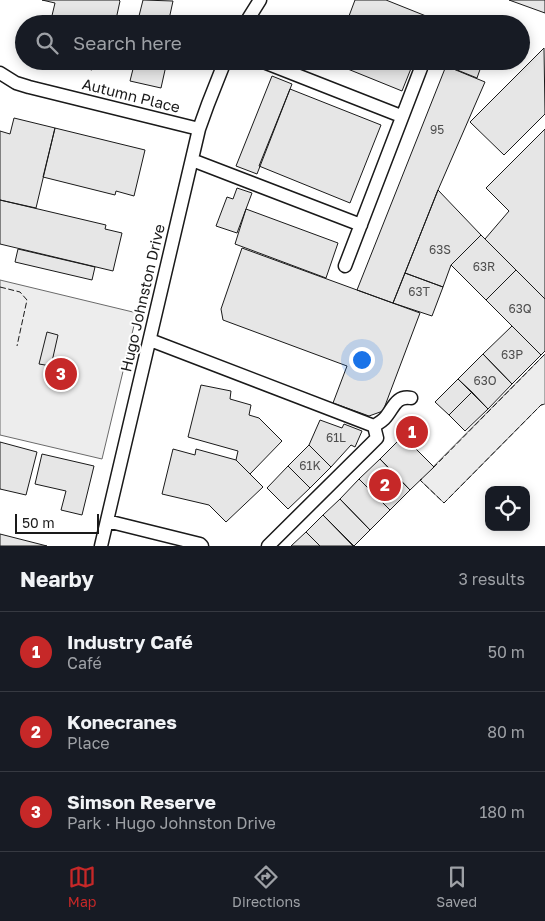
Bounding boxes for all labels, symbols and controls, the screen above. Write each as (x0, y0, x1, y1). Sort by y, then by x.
search box (15, 15, 530, 70)
icon: search (33, 29, 61, 57)
text: Search here (73, 31, 182, 54)
street label: Autumn Place (80, 74, 182, 116)
house number: 95 (430, 122, 444, 137)
street label: Hugo Johnston Drive (116, 222, 168, 374)
house number: 63S (429, 242, 451, 257)
house number: 63R (473, 259, 495, 274)
house number: 63T (408, 284, 430, 299)
house number: 63Q (508, 301, 532, 316)
your location (349, 347, 375, 373)
house number: 63P (501, 347, 523, 362)
pin: 3 (45, 355, 77, 393)
house number: 63O (473, 373, 497, 388)
pin: 1 (396, 413, 428, 451)
house number: 61L (326, 430, 346, 445)
house number: 61K (299, 458, 321, 473)
pin: 2 (369, 466, 401, 504)
map controls (485, 486, 530, 531)
button: locate (485, 486, 530, 531)
scale bar (15, 511, 99, 534)
text: 50 m (22, 514, 55, 531)
text: Nearby (20, 566, 94, 592)
text: 3 results (458, 569, 525, 589)
text: Industry Café (67, 630, 193, 653)
text: 1 (32, 642, 40, 662)
text: 50 m (488, 642, 525, 662)
text: Café (67, 653, 102, 673)
text: Konecranes (67, 710, 177, 733)
text: 2 (31, 722, 41, 742)
text: 80 m (487, 722, 525, 742)
text: Place (67, 733, 110, 753)
text: Simson Reserve (67, 790, 216, 813)
text: 3 (31, 802, 41, 822)
text: 180 m (479, 802, 525, 822)
text: Park · Hugo Johnston Drive (67, 813, 276, 833)
tab: Map (68, 863, 96, 910)
tab: Directions (232, 863, 301, 910)
tab: Saved (436, 863, 477, 910)

